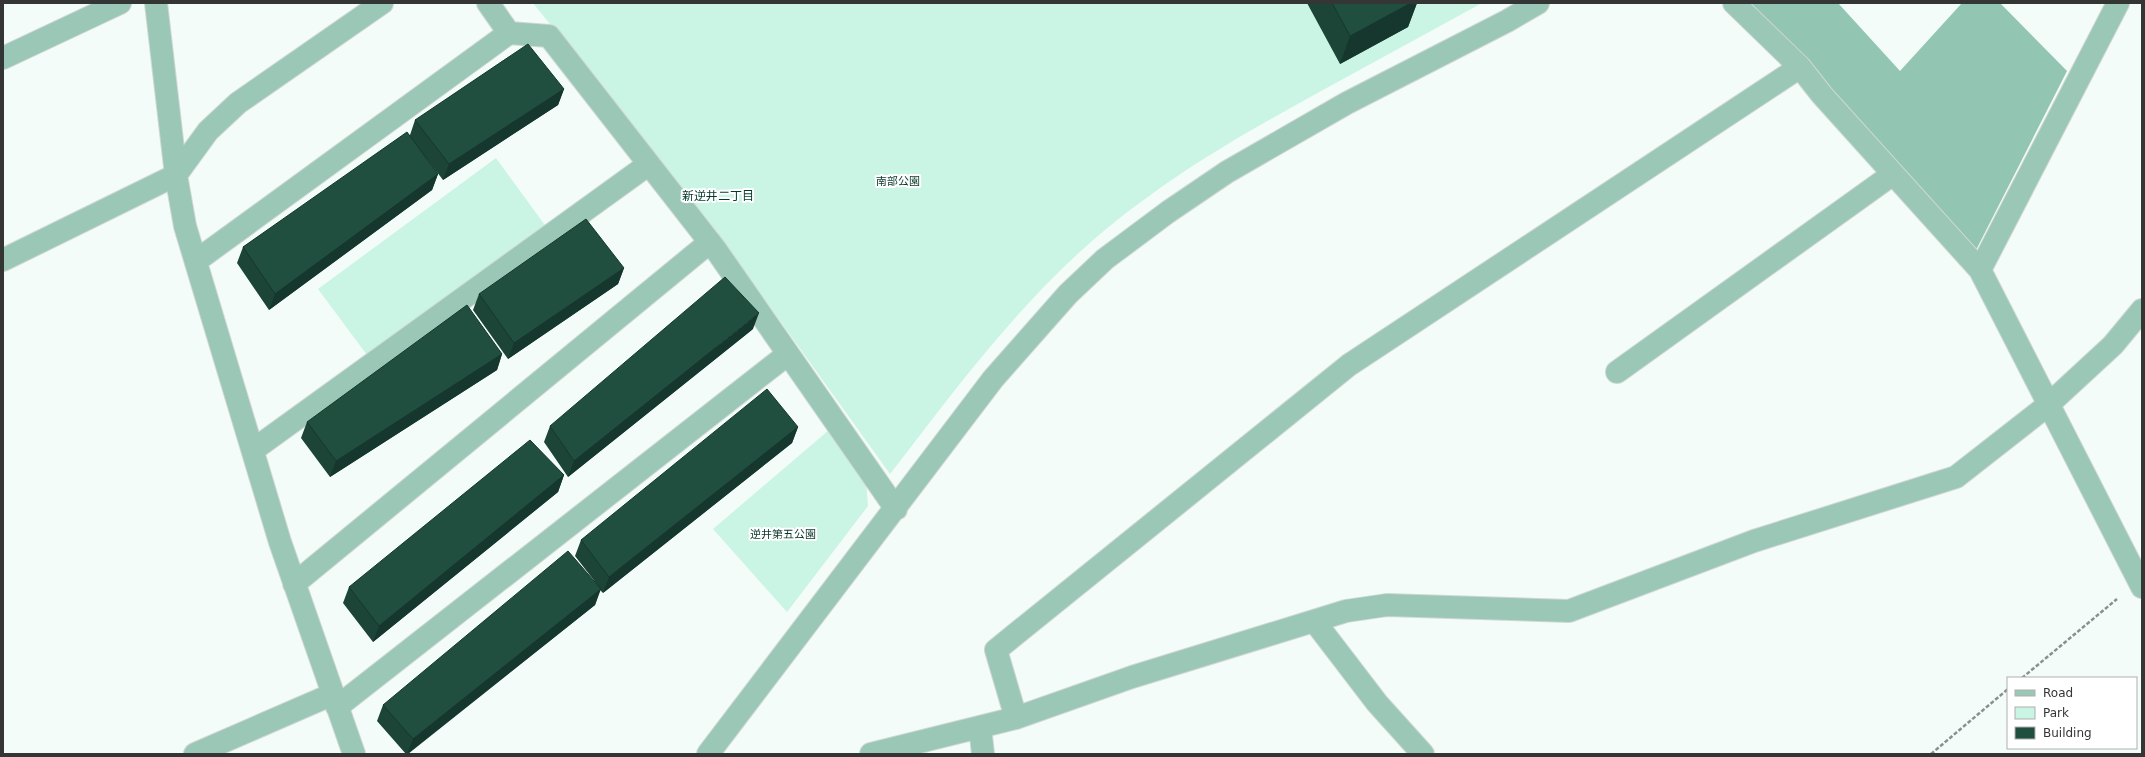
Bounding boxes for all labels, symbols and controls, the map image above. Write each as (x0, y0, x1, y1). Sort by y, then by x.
park label: 南部公園 (876, 175, 920, 188)
district label: 新逆井二丁目 (682, 189, 754, 203)
park label: 逆井第五公園 (750, 528, 816, 541)
legend (2007, 677, 2137, 749)
text: Road (2043, 686, 2073, 700)
text: Park (2043, 706, 2069, 720)
text: Building (2043, 726, 2092, 740)

